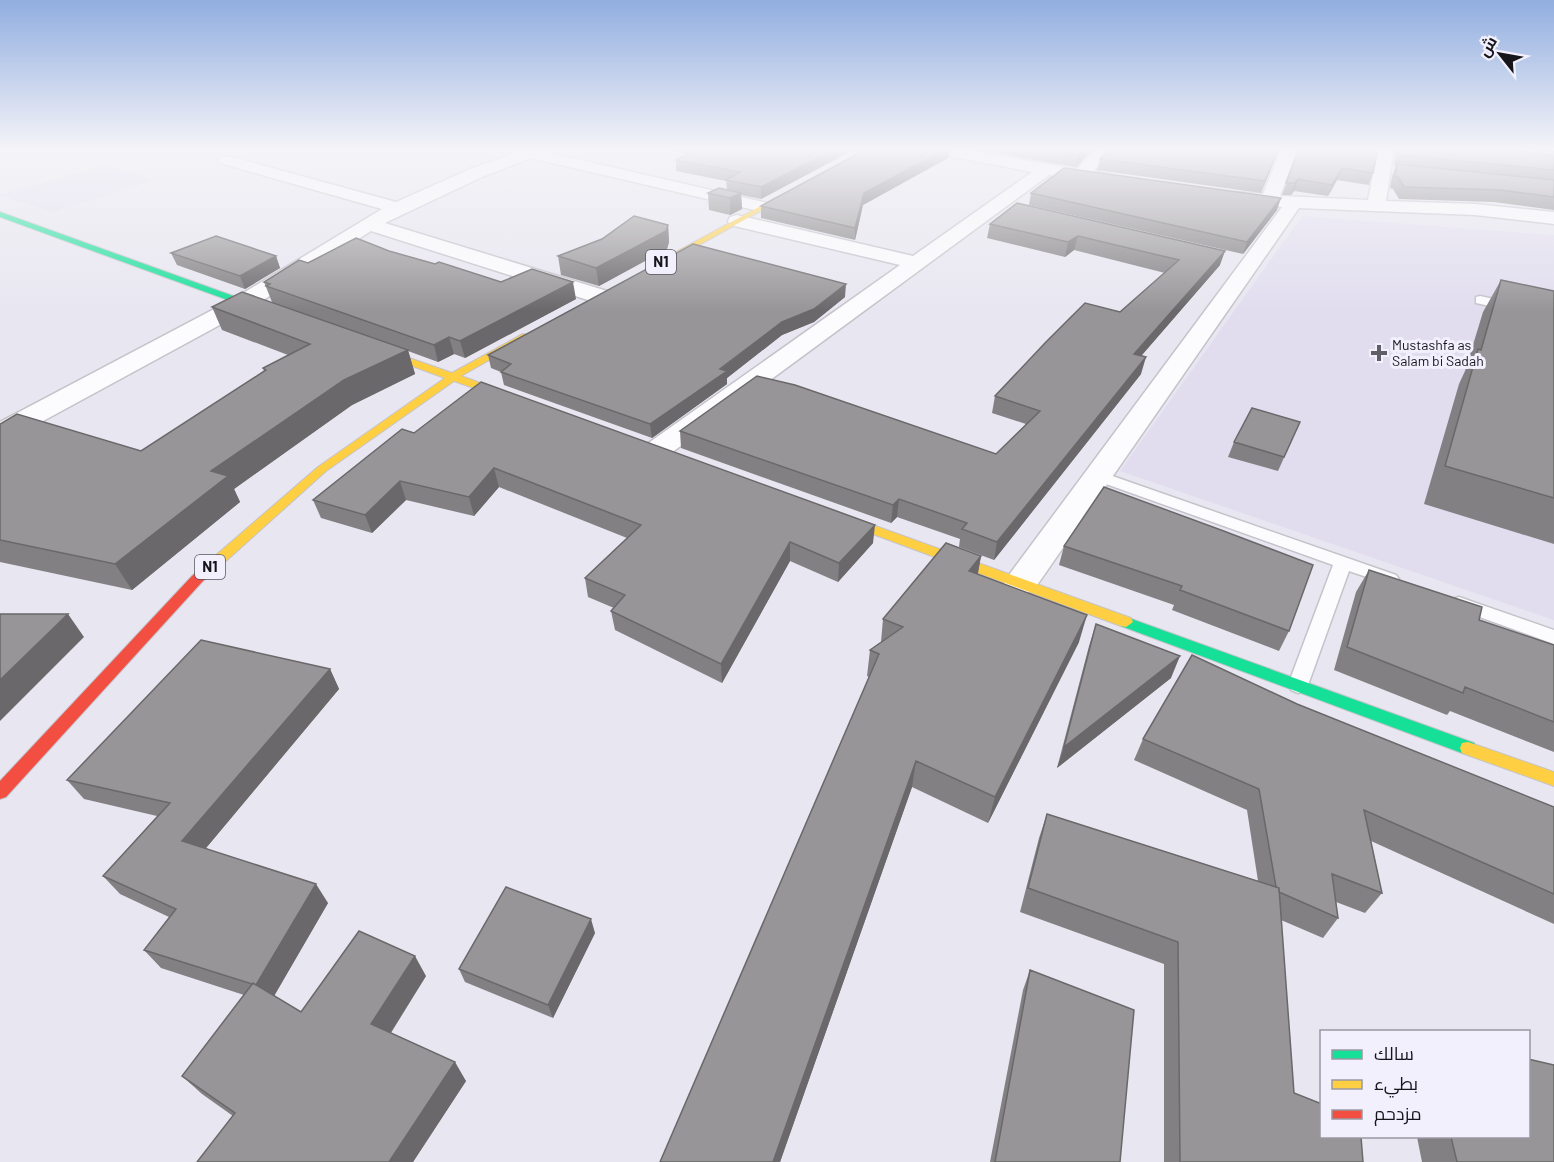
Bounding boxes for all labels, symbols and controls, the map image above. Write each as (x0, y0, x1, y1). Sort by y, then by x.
north arrow (1470, 24, 1530, 84)
text: ش (1473, 32, 1501, 60)
road number: N1 (646, 250, 676, 274)
place label: Mustashfa as Salam bi Sadah (1392, 336, 1484, 369)
marker: Mustashfa as Salam bi Sadah (1370, 344, 1388, 362)
road number: N1 (195, 555, 225, 579)
legend (1320, 1030, 1530, 1138)
text: سالك (1374, 1042, 1414, 1064)
text: بطيء (1374, 1072, 1418, 1098)
text: مزدحم (1374, 1102, 1422, 1126)

